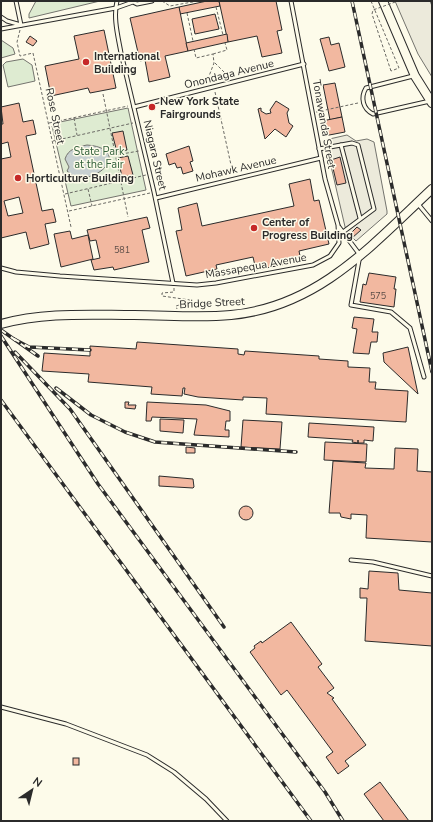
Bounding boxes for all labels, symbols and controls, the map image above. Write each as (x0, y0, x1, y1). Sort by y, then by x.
place label: International Building (94, 49, 160, 77)
street label: Onondaga Avenue (183, 56, 276, 92)
marker: International Building (81, 57, 91, 67)
street label: Tonawanda Street (309, 78, 339, 170)
street label: Rose Street (42, 86, 68, 146)
place label: New York State Fairgrounds (160, 94, 239, 122)
marker: New York State Fairgrounds (147, 102, 157, 112)
street label: Niagara Street (140, 119, 170, 192)
park label: State Park at the Fair (74, 144, 125, 172)
street label: Mohawk Avenue (194, 152, 278, 186)
place label: Horticulture Building (26, 171, 134, 186)
marker: Horticulture Building (13, 173, 23, 183)
place label: Center of Progress Building (262, 215, 353, 243)
marker: Center of Progress Building (249, 223, 259, 233)
house number: 581 (114, 244, 130, 256)
street label: Massapequa Avenue (204, 250, 308, 282)
house number: 575 (370, 290, 386, 302)
street label: Bridge Street (179, 294, 245, 312)
north arrow (12, 770, 52, 810)
text: N (30, 774, 45, 791)

